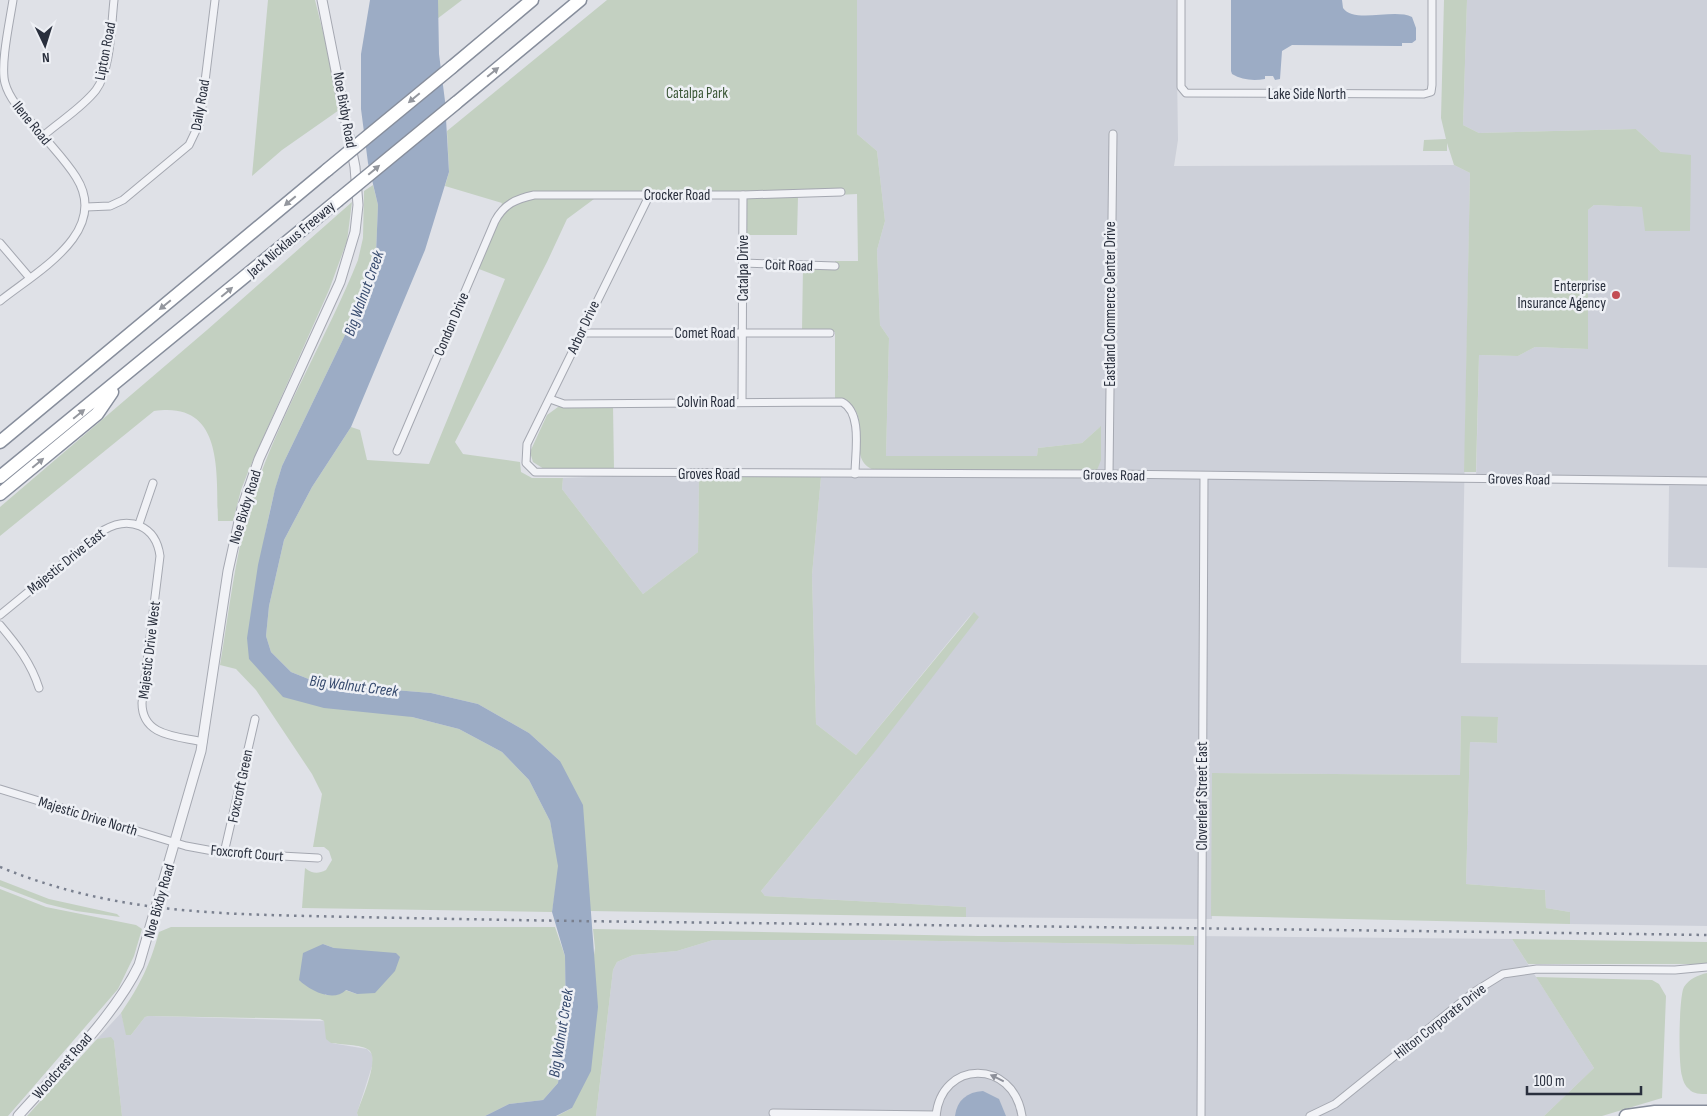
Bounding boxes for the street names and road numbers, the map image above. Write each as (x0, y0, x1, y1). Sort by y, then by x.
street label: Lipton Road (91, 20, 120, 82)
street label: Noe Bixby Road (328, 71, 361, 149)
street label: Daily Road (187, 78, 214, 132)
street label: Lake Side North (1268, 85, 1346, 104)
street label: Ilene Road (8, 97, 55, 149)
street label: Crocker Road (644, 186, 710, 205)
street label: Jack Nicklaus Freeway (243, 197, 339, 282)
street label: Eastland Commerce Center Drive (1101, 221, 1120, 387)
street label: Catalpa Drive (734, 235, 753, 301)
street label: Coit Road (765, 255, 813, 276)
street label: Condon Drive (430, 290, 473, 359)
street label: Arbor Drive (563, 298, 604, 358)
street label: Comet Road (675, 324, 735, 343)
street label: Colvin Road (677, 393, 735, 412)
street label: Groves Road (678, 465, 740, 484)
street label: Groves Road (1083, 465, 1145, 486)
street label: Noe Bixby Road (225, 468, 266, 547)
street label: Groves Road (1488, 469, 1550, 490)
street label: Majestic Drive East (23, 524, 109, 599)
street label: Majestic Drive West (134, 600, 165, 700)
street label: Cloverleaf Street East (1193, 741, 1212, 851)
street label: Foxcroft Green (223, 748, 258, 824)
street label: Majestic Drive North (36, 792, 140, 841)
street label: Foxcroft Court (210, 841, 285, 866)
street label: Noe Bixby Road (140, 862, 179, 941)
street label: Hilton Corporate Drive (1390, 980, 1490, 1063)
street label: Woodcrest Road (28, 1029, 96, 1103)

